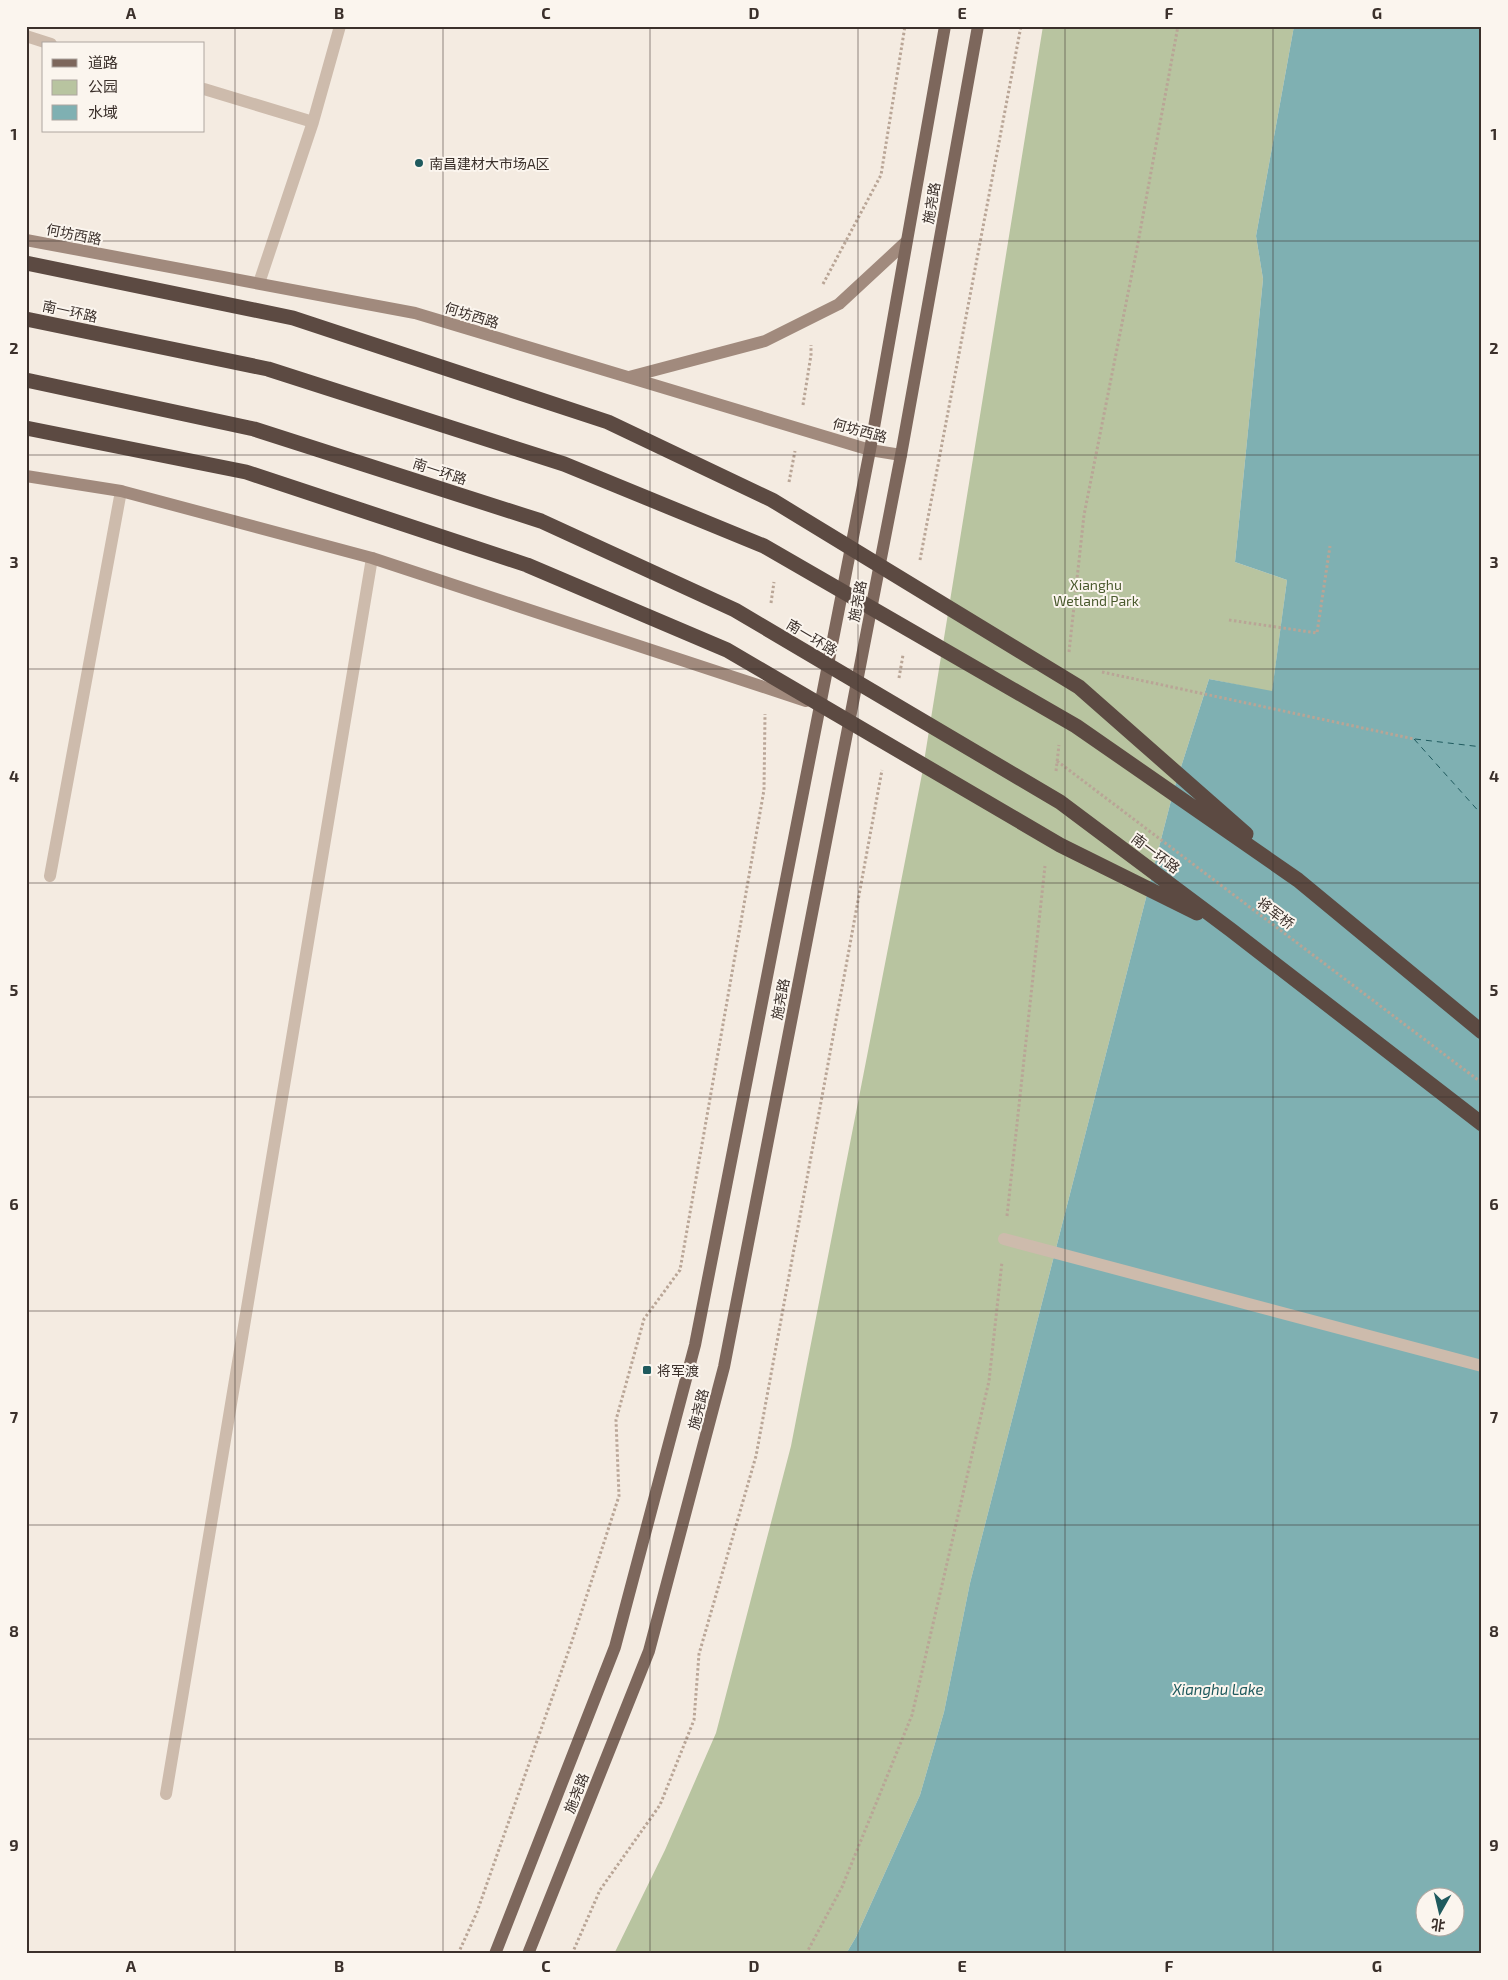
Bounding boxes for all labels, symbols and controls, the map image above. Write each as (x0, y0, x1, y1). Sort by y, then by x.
text: A (126, 3, 137, 22)
text: B (334, 3, 344, 22)
text: C (541, 3, 551, 22)
text: D (749, 3, 760, 22)
text: E (957, 3, 967, 22)
text: F (1165, 3, 1174, 22)
text: G (1372, 3, 1382, 22)
legend (42, 42, 205, 132)
text: 道路 (88, 53, 118, 71)
text: 公园 (88, 77, 118, 95)
text: 水域 (88, 103, 118, 121)
text: 1 (11, 124, 17, 143)
text: 1 (1491, 124, 1497, 143)
place label: 南昌建材大市场A区 (429, 155, 550, 172)
marker: 南昌建材大市场A区 (413, 157, 425, 169)
street label: 施尧路 (919, 181, 943, 225)
street label: 何坊西路 (45, 220, 103, 248)
street label: 南一环路 (41, 297, 99, 325)
street label: 何坊西路 (443, 299, 501, 331)
text: 2 (9, 338, 19, 357)
text: 2 (1489, 338, 1499, 357)
street label: 何坊西路 (831, 415, 889, 445)
street label: 南一环路 (411, 454, 469, 488)
text: 3 (9, 552, 19, 571)
text: 3 (1489, 552, 1499, 571)
park label: Xianghu Wetland Park (1053, 576, 1139, 609)
street label: 施尧路 (845, 579, 869, 623)
street label: 南一环路 (784, 615, 840, 659)
text: 4 (9, 766, 19, 785)
text: 4 (1489, 766, 1499, 785)
street label: 南一环路 (1129, 829, 1183, 877)
street label: 将军桥 (1254, 894, 1298, 932)
street label: 施尧路 (768, 977, 792, 1021)
text: 5 (10, 980, 19, 999)
text: 5 (1490, 980, 1499, 999)
text: 6 (9, 1194, 19, 1213)
text: 6 (1489, 1194, 1499, 1213)
place label: 将军渡 (657, 1362, 699, 1379)
marker: 将军渡 (641, 1364, 653, 1376)
street label: 施尧路 (684, 1387, 712, 1431)
text: 7 (10, 1407, 19, 1426)
text: 7 (1490, 1407, 1499, 1426)
text: 8 (9, 1621, 19, 1640)
text: 8 (1489, 1621, 1499, 1640)
water label: Xianghu Lake (1171, 1680, 1264, 1698)
street label: 施尧路 (560, 1770, 592, 1816)
text: 9 (9, 1835, 19, 1854)
text: 9 (1489, 1835, 1499, 1854)
north arrow (1416, 1888, 1466, 1938)
text: 北 (1430, 1916, 1446, 1935)
text: A (126, 1956, 137, 1975)
text: B (334, 1956, 344, 1975)
text: C (541, 1956, 551, 1975)
text: D (749, 1956, 760, 1975)
text: E (957, 1956, 967, 1975)
text: F (1165, 1956, 1174, 1975)
text: G (1372, 1956, 1382, 1975)

